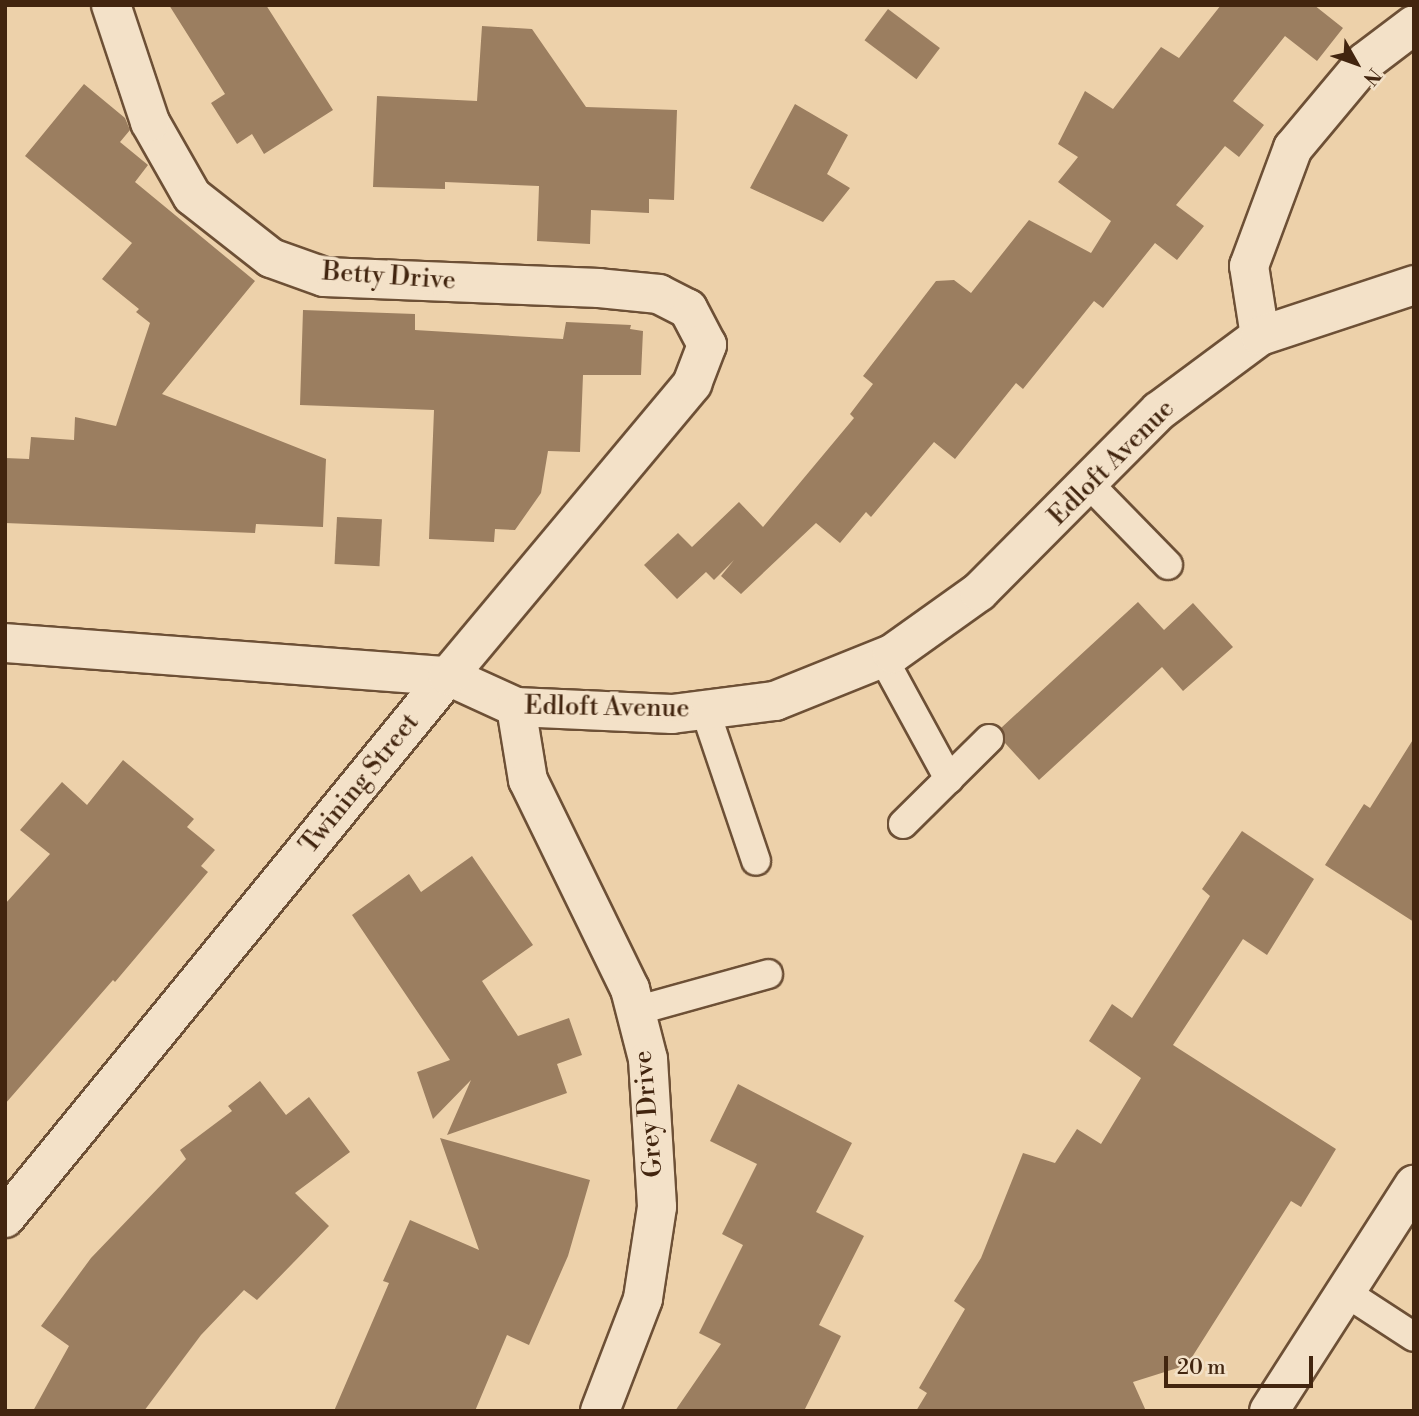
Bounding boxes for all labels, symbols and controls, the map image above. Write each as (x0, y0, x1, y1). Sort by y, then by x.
north arrow (1321, 28, 1391, 98)
text: N (1358, 63, 1386, 90)
street label: Betty Drive (321, 257, 457, 297)
street label: Edloft Avenue (1043, 394, 1181, 532)
street label: Edloft Avenue (524, 691, 690, 725)
street label: Twining Street (294, 708, 426, 860)
street label: Grey Drive (628, 1049, 670, 1179)
scale bar (1167, 1342, 1316, 1386)
text: 20 m (1177, 1355, 1226, 1381)

